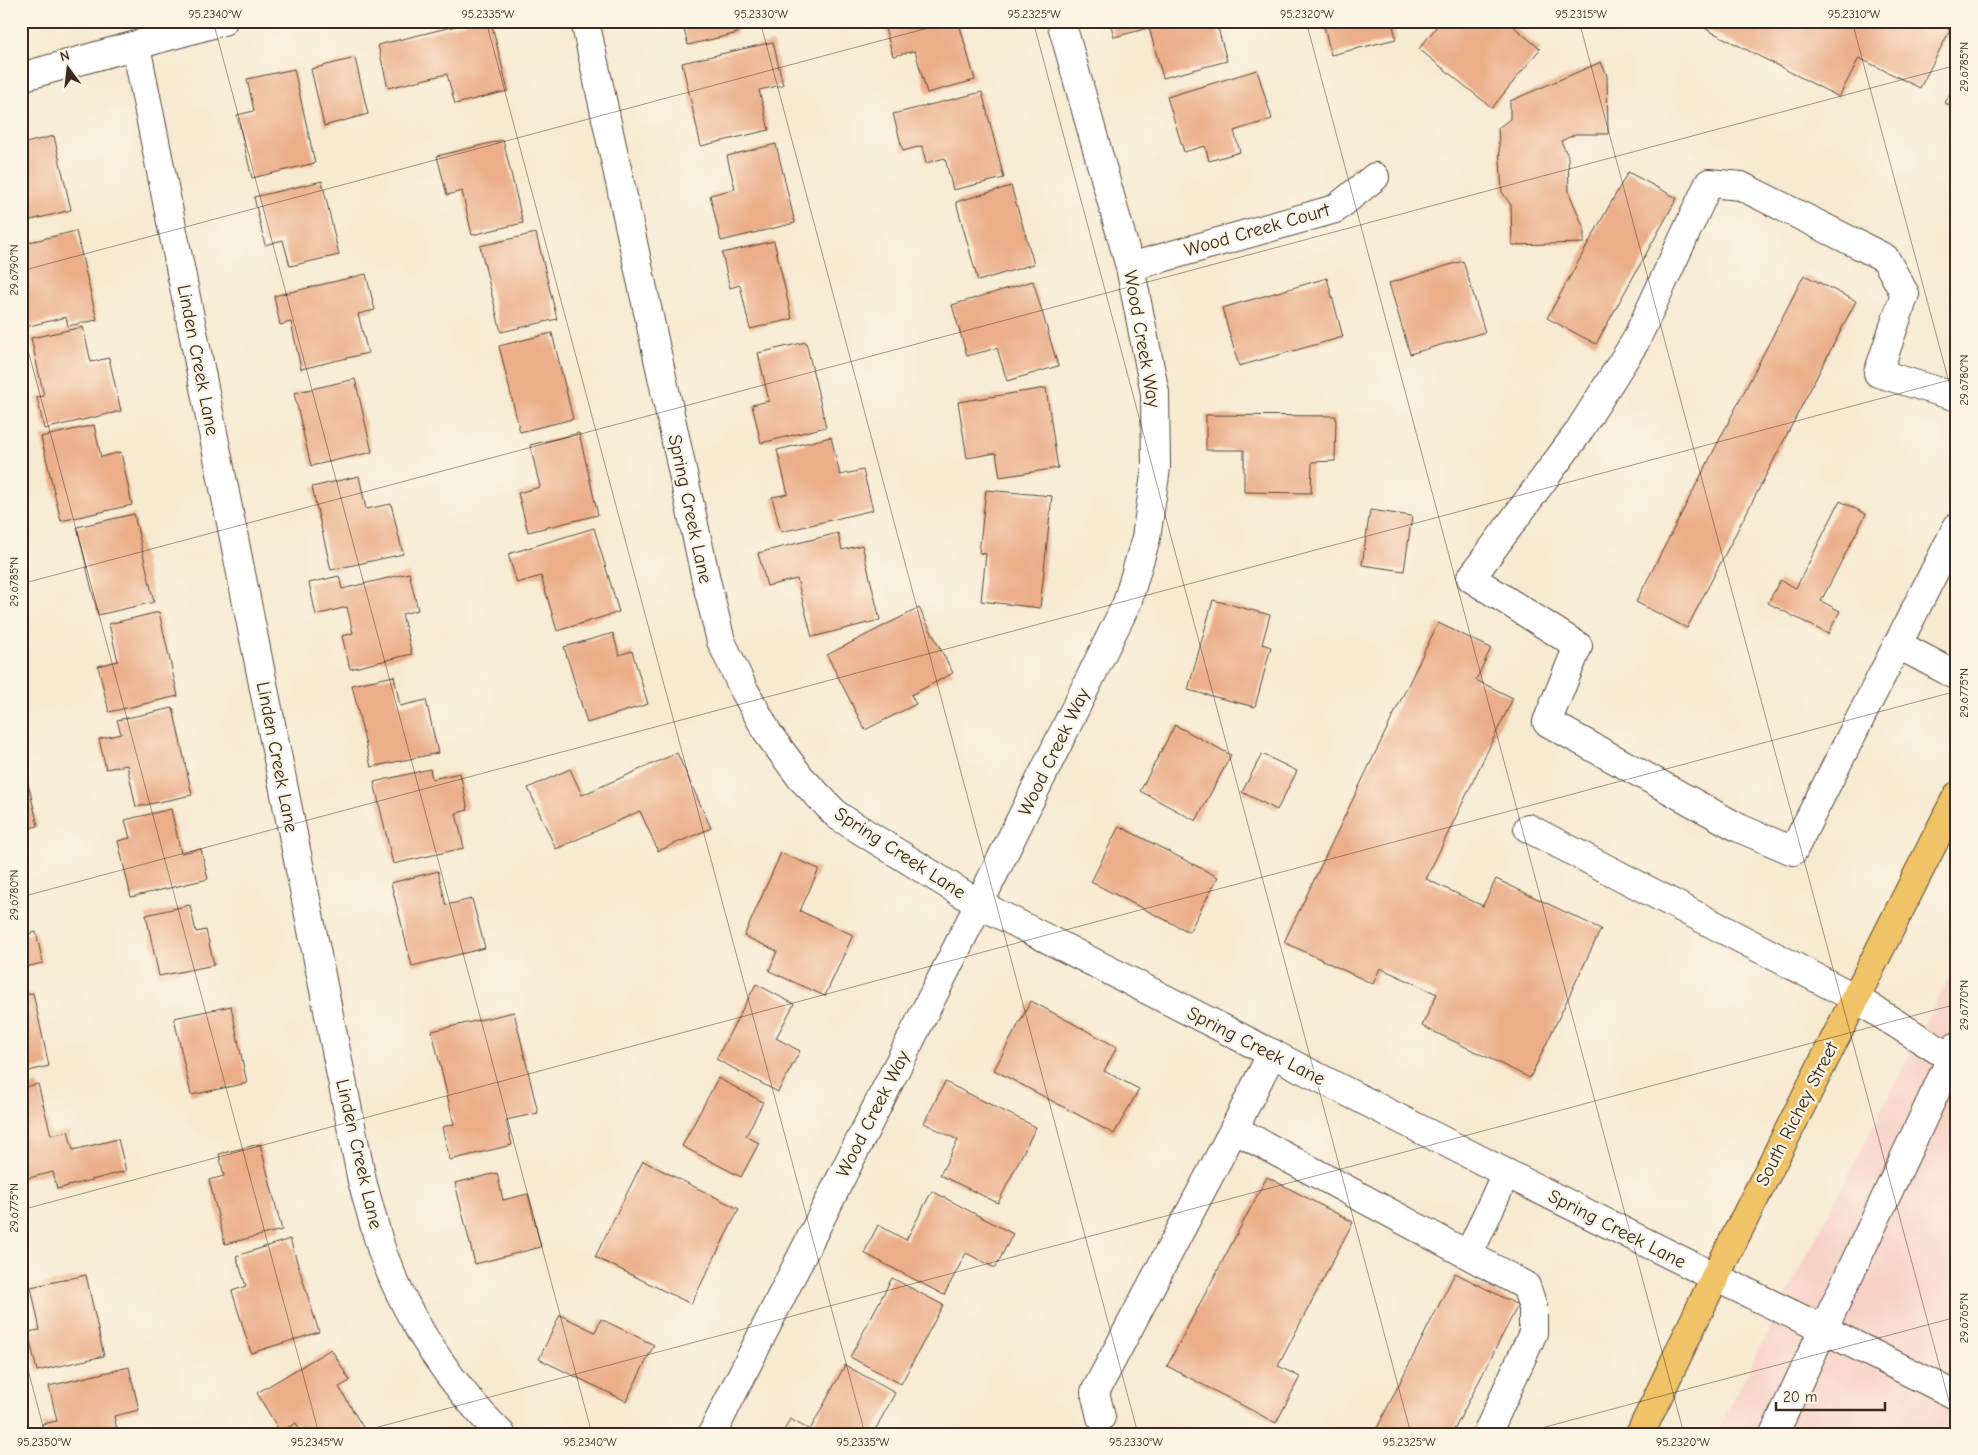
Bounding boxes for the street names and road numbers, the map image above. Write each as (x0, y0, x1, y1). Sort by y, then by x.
street label: Wood Creek Court (1182, 199, 1333, 261)
street label: Wood Creek Way (1119, 269, 1165, 410)
street label: Linden Creek Lane (173, 283, 223, 437)
street label: Spring Creek Lane (663, 432, 717, 586)
street label: Linden Creek Lane (252, 680, 302, 834)
street label: Wood Creek Way (1014, 684, 1095, 819)
street label: Spring Creek Lane (830, 802, 970, 904)
street label: Spring Creek Lane (1183, 1002, 1329, 1090)
street label: South Richey Street (1751, 1038, 1843, 1190)
street label: Wood Creek Way (832, 1047, 915, 1181)
street label: Linden Creek Lane (331, 1077, 387, 1231)
street label: Spring Creek Lane (1544, 1185, 1690, 1273)

